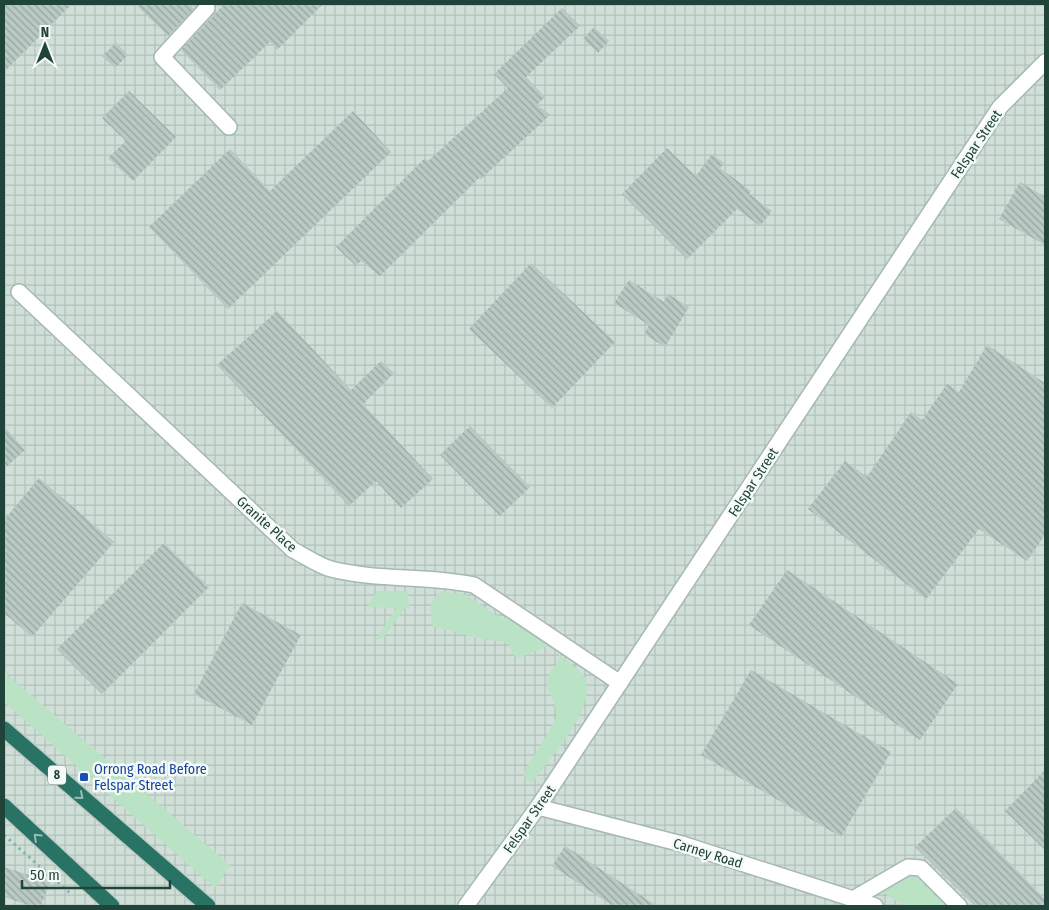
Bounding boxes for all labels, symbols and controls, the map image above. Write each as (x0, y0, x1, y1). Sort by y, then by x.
north arrow (20, 20, 70, 70)
text: N (41, 24, 49, 41)
street label: Felspar Street (947, 106, 1006, 182)
street label: Felspar Street (725, 444, 782, 520)
street label: Granite Place (233, 493, 300, 556)
place label: Orrong Road Before Felspar Street (94, 761, 207, 794)
road number: 8 (48, 766, 66, 784)
marker: Orrong Road Before Felspar Street (78, 771, 90, 783)
street label: Felspar Street (500, 782, 559, 857)
one-way arrow (74, 790, 83, 799)
one-way arrow (34, 834, 43, 843)
street label: Carney Road (671, 835, 745, 872)
scale bar (22, 858, 170, 890)
text: 50 m (30, 866, 60, 884)

